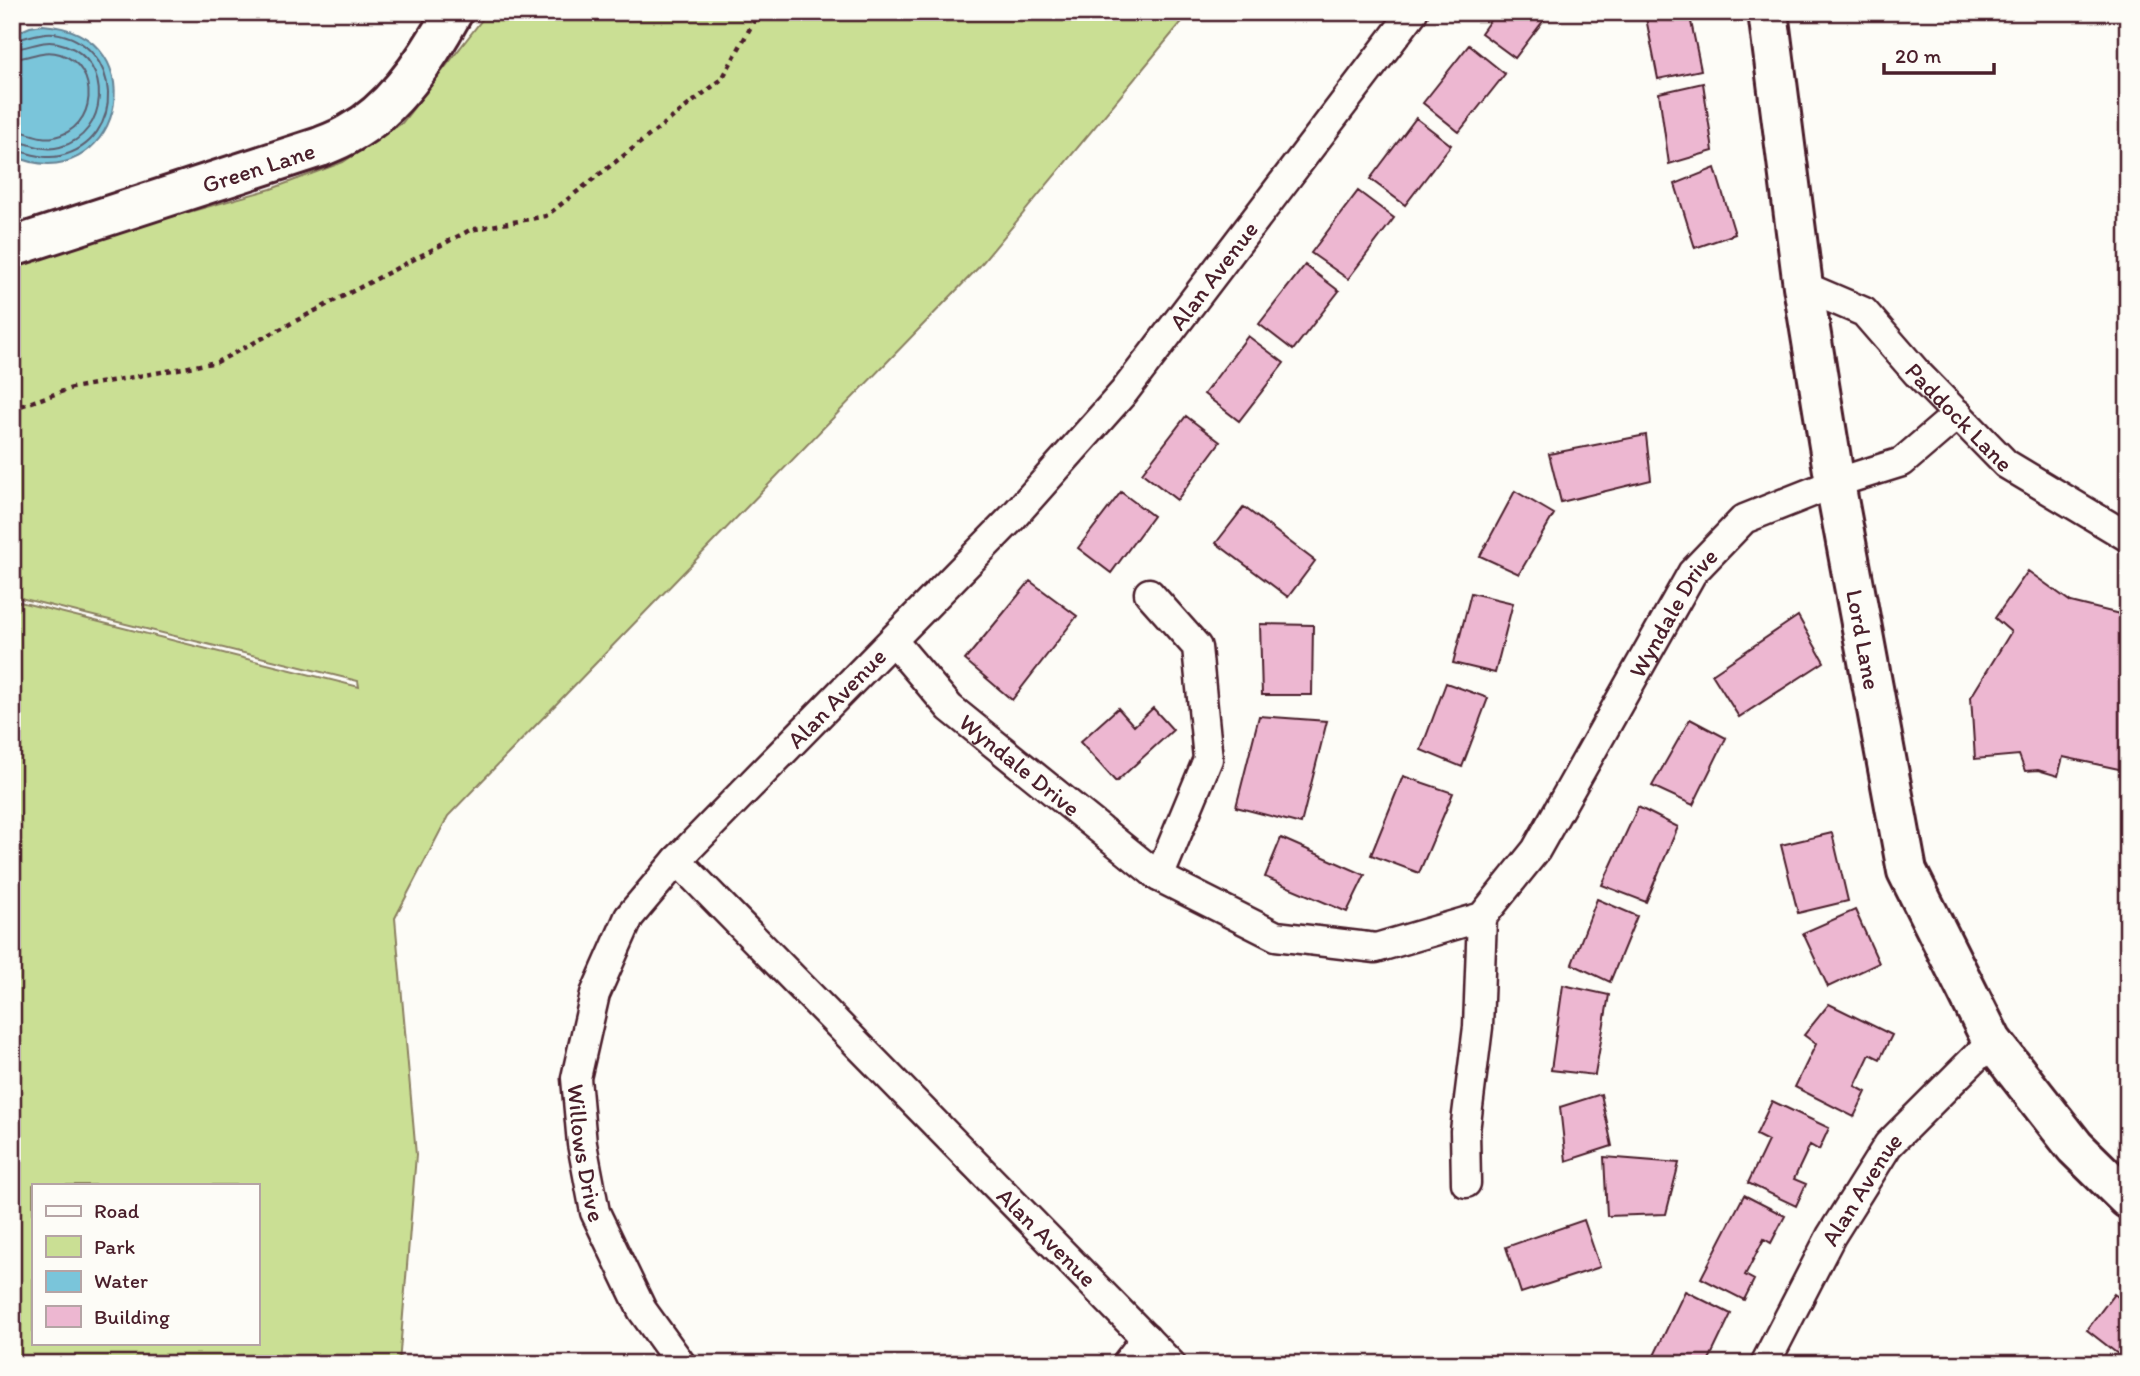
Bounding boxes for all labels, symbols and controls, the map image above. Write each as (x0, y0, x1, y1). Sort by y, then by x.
scale bar (1884, 32, 1995, 76)
text: 20 m (1895, 43, 1942, 68)
street label: Green Lane (198, 135, 318, 199)
street label: Alan Avenue (1162, 215, 1264, 335)
street label: Paddock Lane (1900, 356, 2019, 477)
street label: Wyndale Drive (1622, 542, 1723, 682)
street label: Lord Lane (1841, 587, 1888, 692)
street label: Alan Avenue (780, 641, 892, 754)
street label: Wyndale Drive (954, 707, 1086, 822)
street label: Willows Drive (562, 1083, 612, 1226)
street label: Alan Avenue (1814, 1125, 1908, 1250)
street label: Alan Avenue (991, 1181, 1103, 1293)
legend (32, 1184, 259, 1344)
text: Road (94, 1198, 140, 1223)
text: Park (94, 1234, 136, 1259)
text: Water (94, 1268, 148, 1293)
text: Building (94, 1304, 170, 1329)

